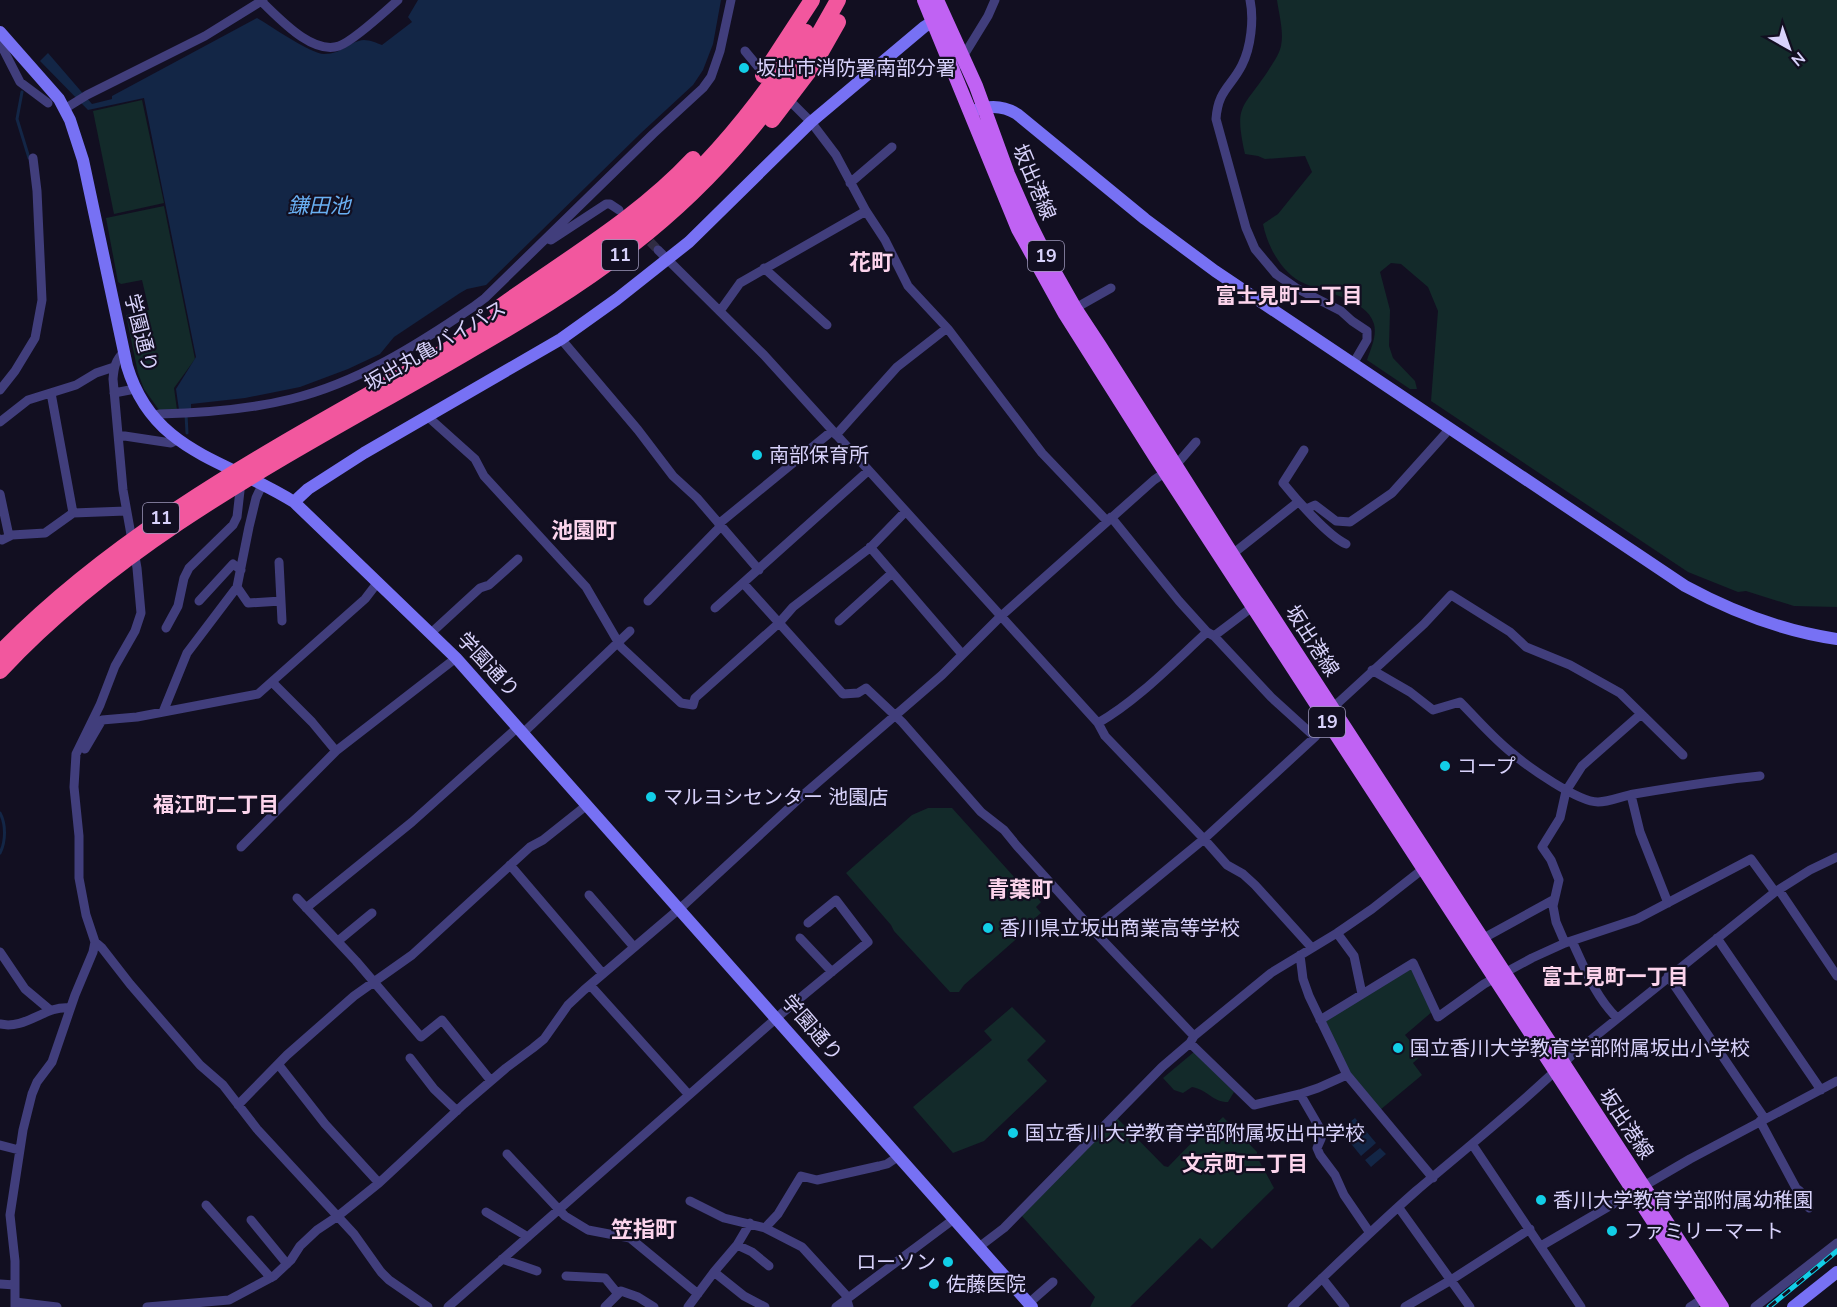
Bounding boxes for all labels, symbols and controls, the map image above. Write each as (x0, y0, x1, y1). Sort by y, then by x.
north arrow (1759, 18, 1819, 78)
text: N (1786, 46, 1810, 71)
place label: 坂出市消防署南部分署 (756, 55, 956, 82)
marker: 坂出市消防署南部分署 (737, 61, 751, 75)
street label: 坂出港線 (1006, 140, 1062, 224)
water label: 鎌田池 (288, 192, 352, 220)
road number: 11 (602, 240, 638, 270)
road number: 19 (1028, 241, 1064, 271)
district label: 花町 (849, 248, 893, 278)
district label: 富士見町二丁目 (1216, 282, 1363, 310)
street label: 学園通り (118, 291, 164, 375)
street label: 坂出丸亀バイパス (359, 294, 511, 398)
place label: 南部保育所 (769, 442, 869, 469)
marker: 南部保育所 (750, 448, 764, 462)
road number: 11 (143, 503, 179, 533)
district label: 池園町 (551, 516, 617, 546)
street label: 坂出港線 (1279, 600, 1345, 682)
street label: 学園通り (451, 627, 525, 703)
road number: 19 (1309, 707, 1345, 737)
place label: コープ (1457, 753, 1516, 780)
marker: コープ (1438, 759, 1452, 773)
place label: マルヨシセンター 池園店 (663, 784, 888, 811)
marker: マルヨシセンター 池園店 (644, 790, 658, 804)
district label: 福江町二丁目 (153, 791, 279, 819)
district label: 青葉町 (987, 875, 1053, 905)
place label: 香川県立坂出商業高等学校 (1000, 915, 1240, 942)
marker: 香川県立坂出商業高等学校 (981, 921, 995, 935)
district label: 富士見町一丁目 (1542, 963, 1689, 991)
street label: 学園通り (776, 989, 848, 1067)
place label: 国立香川大学教育学部附属坂出小学校 (1410, 1035, 1750, 1062)
marker: 国立香川大学教育学部附属坂出小学校 (1391, 1041, 1405, 1055)
street label: 坂出港線 (1592, 1083, 1660, 1165)
place label: 国立香川大学教育学部附属坂出中学校 (1025, 1120, 1365, 1147)
marker: 国立香川大学教育学部附属坂出中学校 (1006, 1126, 1020, 1140)
district label: 文京町二丁目 (1182, 1150, 1308, 1178)
place label: 香川大学教育学部附属幼稚園 (1553, 1187, 1813, 1214)
marker: 香川大学教育学部附属幼稚園 (1534, 1193, 1548, 1207)
district label: 笠指町 (611, 1215, 677, 1245)
place label: ファミリーマート (1624, 1218, 1784, 1245)
marker: ファミリーマート (1605, 1224, 1619, 1238)
place label: ローソン (856, 1249, 936, 1276)
marker: ローソン (941, 1255, 955, 1269)
place label: 佐藤医院 (946, 1271, 1026, 1298)
marker: 佐藤医院 (927, 1277, 941, 1291)

